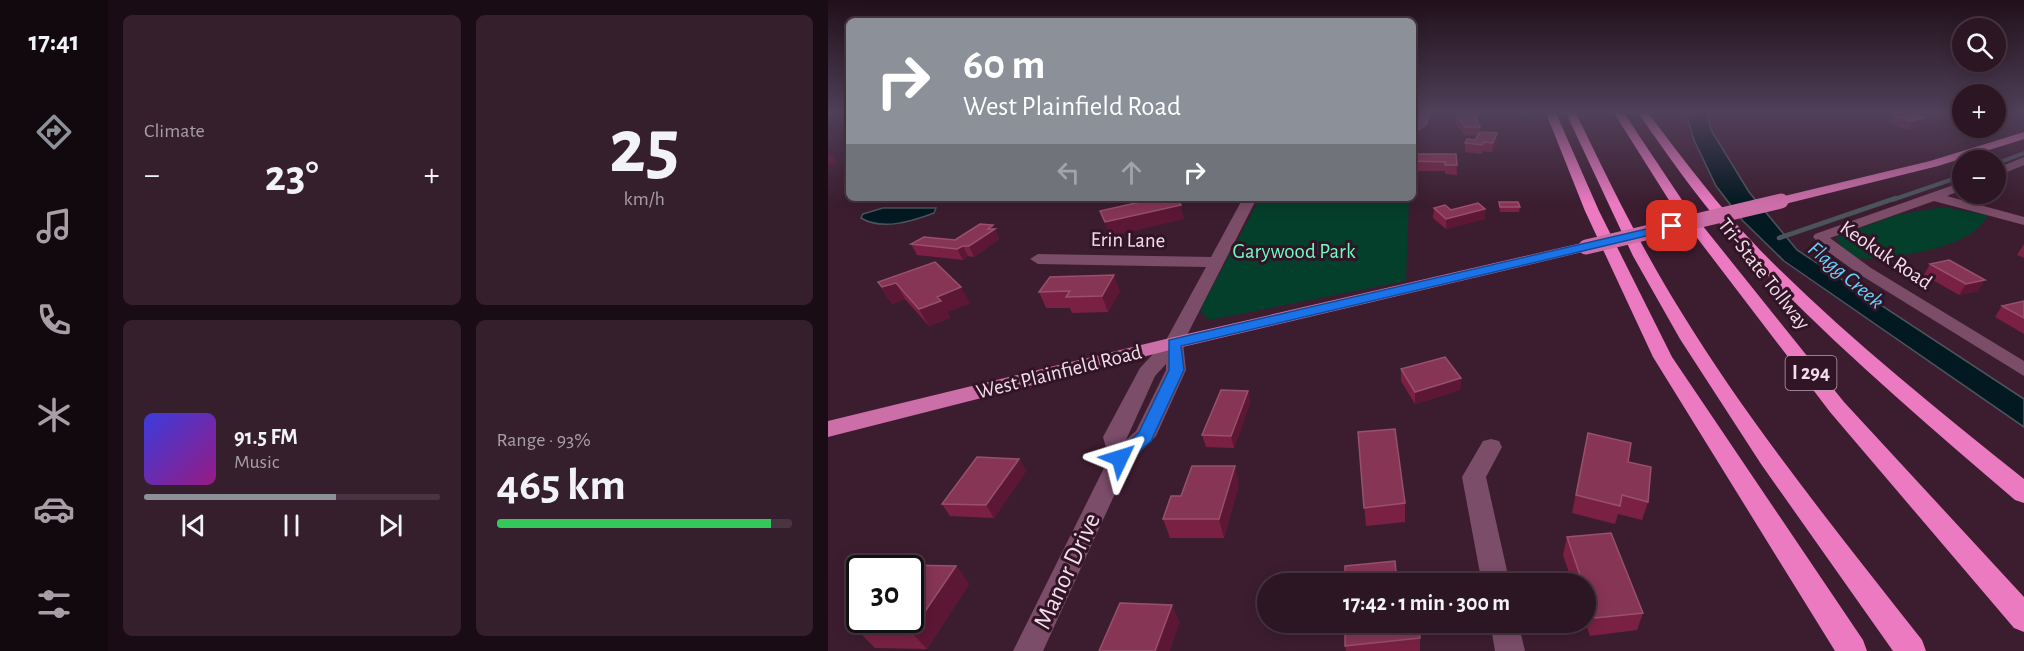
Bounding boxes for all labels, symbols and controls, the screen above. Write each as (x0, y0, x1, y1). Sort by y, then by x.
map controls (1952, 18, 2006, 204)
button: search (1952, 18, 2006, 72)
text: 17:41 (29, 28, 79, 55)
icon: right (864, 42, 942, 120)
text: 60 m (963, 44, 1045, 86)
button: + (1952, 84, 2006, 138)
text: West Plainfield Road (963, 93, 1181, 120)
text: 25 (609, 109, 679, 187)
icon: directions (33, 111, 75, 153)
text: Climate (144, 121, 205, 141)
button: − (1952, 150, 2006, 204)
text: 23° (265, 154, 319, 199)
icon: left (1052, 156, 1085, 189)
icon: ahead (1115, 156, 1148, 189)
icon: right (1178, 156, 1211, 189)
text: − (144, 159, 160, 192)
text: + (424, 159, 440, 192)
text: km/h (624, 189, 665, 209)
pin (1646, 200, 1697, 251)
icon: music (33, 205, 75, 247)
icon: arrive (1655, 209, 1688, 242)
street label: Tri-State Tollway (1714, 214, 1814, 334)
street label: Keokuk Road (1836, 217, 1936, 293)
street label: Erin Lane (1090, 229, 1166, 251)
water label: Flagg Creek (1804, 237, 1888, 313)
park label: Garywood Park (1233, 241, 1356, 262)
icon: phone (33, 299, 75, 341)
street label: West Plainfield Road (974, 341, 1144, 403)
road number: I 294 (1786, 356, 1836, 390)
icon: climate (33, 394, 75, 436)
text: 91.5 FM (234, 426, 298, 448)
position arrow (1088, 426, 1152, 490)
text: Range · 93% (497, 430, 591, 450)
text: Music (234, 452, 280, 472)
text: 465 km (497, 463, 626, 508)
icon: car (33, 488, 75, 530)
icon: previous (177, 509, 210, 542)
icon: pause (275, 509, 308, 542)
icon: next (374, 509, 407, 542)
street label: Manor Drive (1029, 509, 1105, 633)
speed limit sign: 30 (846, 555, 924, 633)
icon: filters (33, 583, 75, 625)
text: 17:42 · 1 min · 300 m (1343, 592, 1510, 614)

